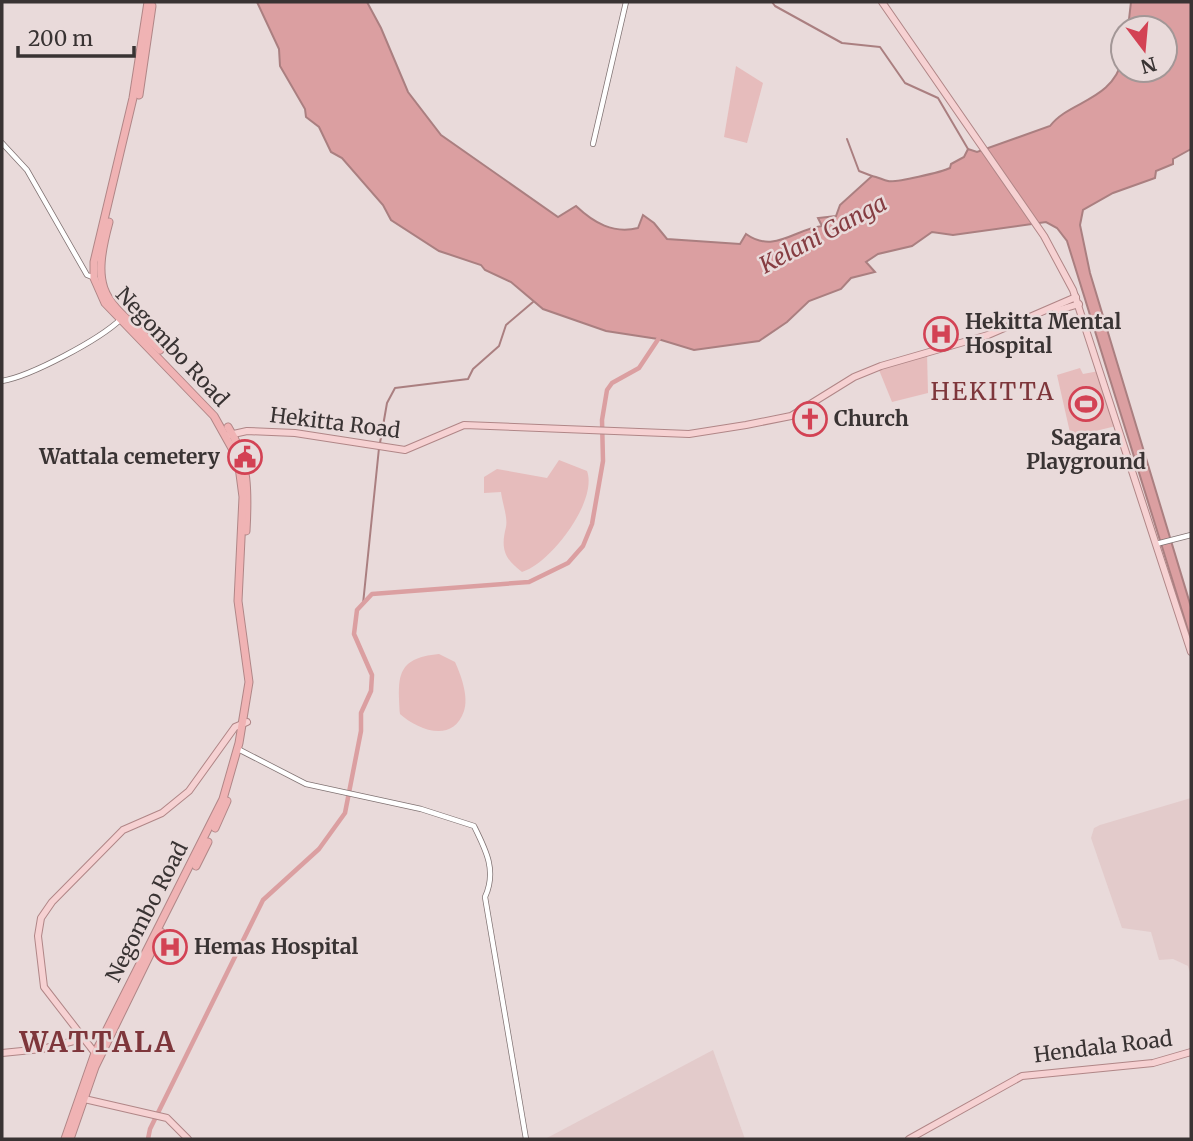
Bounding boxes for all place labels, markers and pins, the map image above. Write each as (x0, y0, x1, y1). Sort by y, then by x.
place label: Hekitta Mental Hospital (965, 308, 1121, 359)
hospital icon: Hekitta Mental Hospital (922, 315, 960, 353)
sports icon: Sagara Playground (1067, 385, 1105, 423)
church icon: Church (791, 400, 829, 438)
place label: Church (834, 405, 909, 432)
place label: Sagara Playground (1026, 424, 1146, 475)
public building icon: Wattala cemetery (226, 438, 264, 476)
place label: Wattala cemetery (38, 443, 221, 470)
hospital icon: Hemas Hospital (151, 928, 189, 966)
place label: Hemas Hospital (194, 933, 358, 960)

